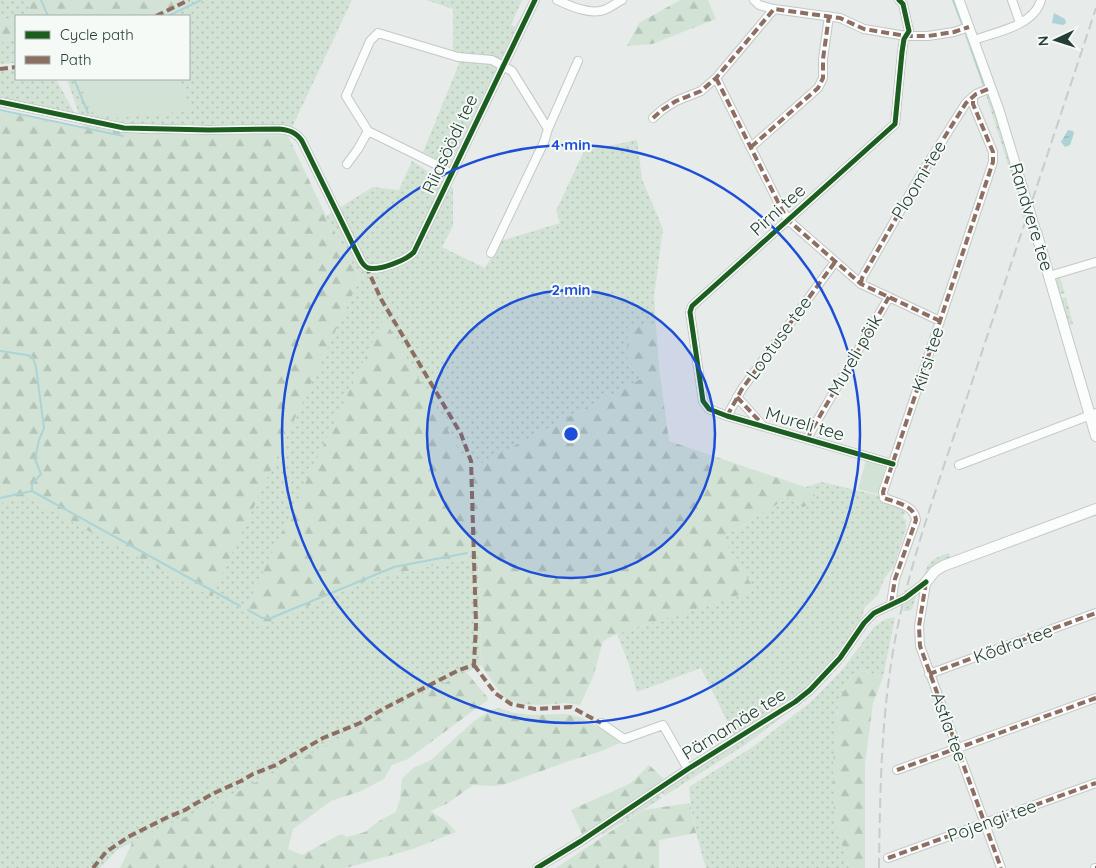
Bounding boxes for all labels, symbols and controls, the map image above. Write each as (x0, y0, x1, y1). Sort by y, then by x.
legend (15, 15, 190, 80)
north arrow (1031, 15, 1081, 65)
text: Cycle path (60, 25, 134, 44)
text: N (1034, 35, 1052, 47)
text: Path (60, 50, 92, 69)
street label: Riiasöödi tee (417, 90, 483, 197)
text: 4 min (551, 135, 591, 154)
street label: Ploomi tee (886, 136, 951, 223)
street label: Randvere tee (1004, 160, 1059, 274)
street label: Pirni tee (745, 179, 810, 241)
text: 2 min (551, 280, 591, 299)
street label: Lootuse tee (741, 291, 817, 384)
street label: Mureli põik (822, 310, 887, 399)
street label: Kirsi tee (906, 324, 949, 394)
street label: Mureli tee (763, 401, 847, 446)
centre of rings (562, 425, 580, 443)
street label: Kõdra tee (970, 619, 1056, 669)
street label: Pärnamäe tee (677, 682, 790, 765)
street label: Astla tee (926, 689, 973, 765)
street label: Pojengi tee (944, 794, 1040, 847)

